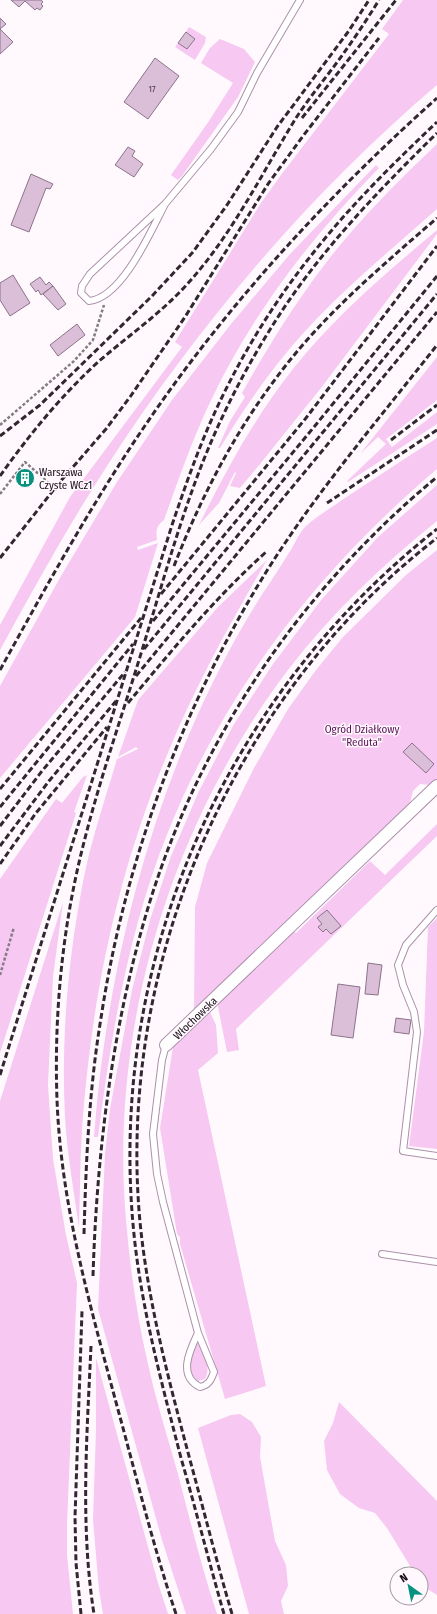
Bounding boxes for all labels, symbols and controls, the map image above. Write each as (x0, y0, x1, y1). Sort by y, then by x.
house number: 17 (148, 84, 156, 94)
place label: Warszawa Czyste WCz1 (39, 466, 92, 492)
building icon: Warszawa Czyste WCz1 (14, 467, 36, 489)
park label: Ogród Działkowy "Reduta" (325, 723, 399, 749)
street label: Włochowska (171, 994, 220, 1042)
north arrow (389, 1566, 429, 1606)
text: N (398, 1571, 410, 1585)

